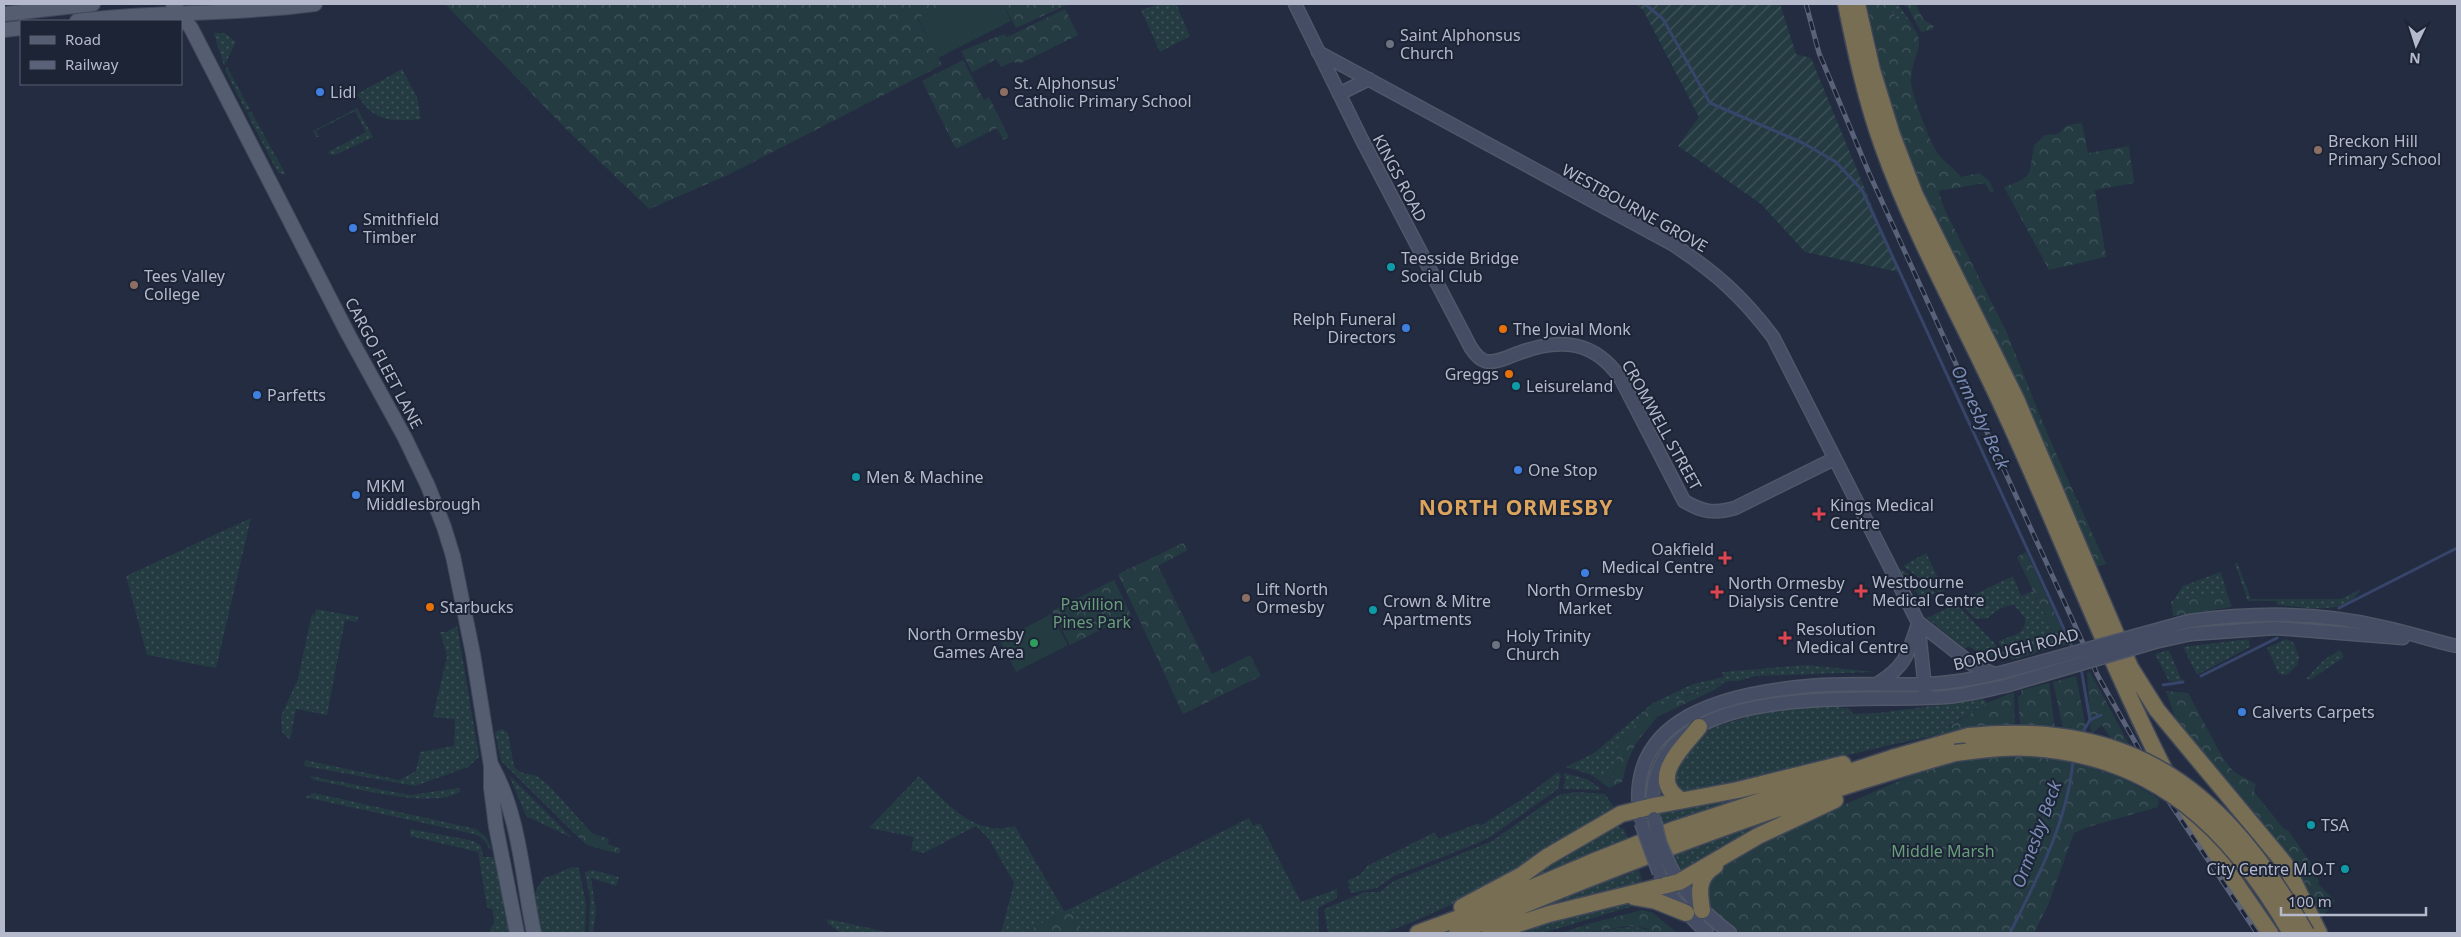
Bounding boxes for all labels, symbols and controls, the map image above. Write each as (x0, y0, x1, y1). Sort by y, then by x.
legend (20, 20, 182, 85)
north arrow (2391, 20, 2441, 70)
place label: Saint Alphonsus Church (1400, 24, 1521, 64)
text: Road (65, 29, 101, 49)
marker: Saint Alphonsus Church (1384, 38, 1396, 50)
text: N (2409, 49, 2421, 68)
text: Railway (65, 54, 119, 74)
place label: St. Alphonsus' Catholic Primary School (1014, 72, 1192, 112)
place label: Lidl (330, 81, 356, 103)
marker: Lidl (314, 86, 326, 98)
marker: St. Alphonsus' Catholic Primary School (998, 86, 1010, 98)
street label: KINGS ROAD (1368, 130, 1432, 226)
place label: Breckon Hill Primary School (2328, 130, 2441, 170)
marker: Breckon Hill Primary School (2312, 144, 2324, 156)
street label: WESTBOURNE GROVE (1558, 159, 1712, 257)
place label: Smithfield Timber (363, 208, 439, 248)
marker: Smithfield Timber (347, 222, 359, 234)
place label: Teesside Bridge Social Club (1401, 247, 1519, 287)
marker: Teesside Bridge Social Club (1385, 261, 1397, 273)
place label: Tees Valley College (144, 265, 226, 305)
marker: Tees Valley College (128, 279, 140, 291)
street label: CARGO FLEET LANE (340, 293, 428, 433)
place label: Relph Funeral Directors (1293, 308, 1396, 348)
place label: The Jovial Monk (1513, 318, 1631, 340)
marker: Relph Funeral Directors (1400, 322, 1412, 334)
marker: The Jovial Monk (1497, 323, 1509, 335)
street label: CROMWELL STREET (1617, 356, 1707, 494)
water label: Ormesby Beck (1946, 361, 2016, 474)
place label: Greggs (1445, 363, 1499, 385)
marker: Greggs (1503, 368, 1515, 380)
place label: Leisureland (1526, 375, 1613, 397)
marker: Leisureland (1510, 380, 1522, 392)
place label: Parfetts (267, 384, 326, 406)
marker: Parfetts (251, 389, 263, 401)
place label: One Stop (1528, 459, 1598, 481)
marker: One Stop (1512, 464, 1524, 476)
place label: Men & Machine (866, 466, 984, 488)
marker: Men & Machine (850, 471, 862, 483)
place label: MKM Middlesbrough (366, 475, 481, 515)
marker: MKM Middlesbrough (350, 489, 362, 501)
district label: NORTH ORMESBY (1419, 493, 1613, 521)
place label: Kings Medical Centre (1830, 494, 1934, 534)
marker: Kings Medical Centre (1812, 507, 1826, 521)
place label: Oakfield Medical Centre (1601, 538, 1714, 578)
marker: Oakfield Medical Centre (1718, 551, 1732, 565)
marker: North Ormesby Market (1579, 567, 1591, 579)
place label: Westbourne Medical Centre (1872, 571, 1985, 611)
place label: North Ormesby Dialysis Centre (1728, 572, 1846, 612)
place label: Lift North Ormesby (1256, 578, 1328, 618)
place label: North Ormesby Market (1527, 579, 1644, 619)
marker: Westbourne Medical Centre (1854, 584, 1868, 598)
marker: North Ormesby Dialysis Centre (1710, 585, 1724, 599)
place label: Crown & Mitre Apartments (1383, 590, 1491, 630)
marker: Lift North Ormesby (1240, 592, 1252, 604)
park label: Pavillion Pines Park (1053, 593, 1132, 633)
place label: Starbucks (440, 596, 514, 618)
marker: Starbucks (424, 601, 436, 613)
marker: Crown & Mitre Apartments (1367, 604, 1379, 616)
place label: Resolution Medical Centre (1796, 618, 1909, 658)
place label: North Ormesby Games Area (907, 623, 1025, 663)
street label: BOROUGH ROAD (1951, 623, 2081, 675)
place label: Holy Trinity Church (1506, 625, 1592, 665)
marker: Resolution Medical Centre (1778, 631, 1792, 645)
marker: North Ormesby Games Area (1028, 637, 1040, 649)
marker: Holy Trinity Church (1490, 639, 1502, 651)
place label: Calverts Carpets (2252, 701, 2375, 723)
marker: Calverts Carpets (2236, 706, 2248, 718)
water label: Ormesby Beck (2005, 776, 2067, 891)
place label: TSA (2321, 814, 2350, 836)
marker: TSA (2305, 819, 2317, 831)
park label: Middle Marsh (1891, 840, 1995, 862)
place label: City Centre M.O.T (2206, 858, 2335, 880)
marker: City Centre M.O.T (2339, 863, 2351, 875)
scale bar (2281, 884, 2426, 916)
text: 100 m (2288, 891, 2332, 911)

